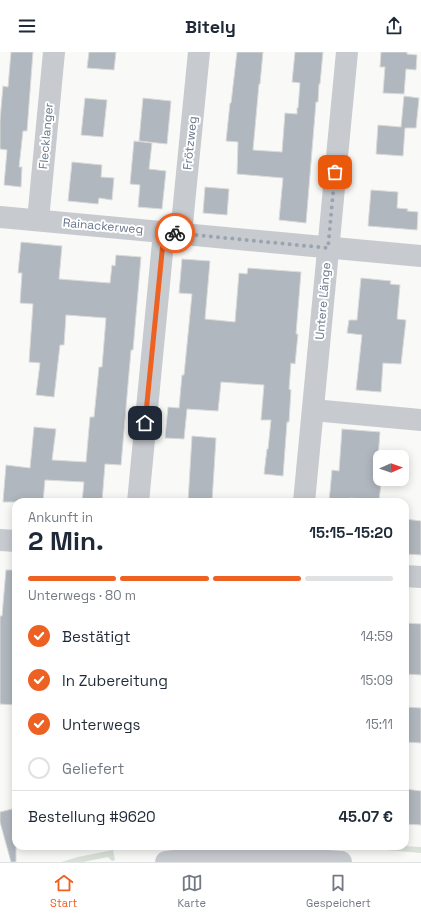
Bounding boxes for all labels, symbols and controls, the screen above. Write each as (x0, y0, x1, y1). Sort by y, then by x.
icon: menu (16, 15, 38, 37)
text: Bitely (185, 15, 236, 38)
icon: share (383, 15, 405, 37)
street label: Flecklanger (35, 102, 57, 170)
street label: Frötzweg (179, 115, 201, 171)
pin (318, 155, 352, 189)
icon: bag (324, 161, 346, 183)
courier (155, 213, 195, 253)
street label: Rainackerweg (62, 215, 144, 237)
icon: bike (164, 222, 186, 244)
street label: Untere Länge (312, 262, 334, 340)
pin (128, 406, 162, 440)
icon: home (134, 412, 156, 434)
north arrow (373, 450, 409, 486)
map controls (373, 450, 409, 486)
text: Ankunft in (28, 509, 93, 526)
text: 15:15–15:20 (309, 523, 393, 542)
text: 2 Min. (28, 524, 104, 558)
text: Unterwegs · 80 m (28, 587, 136, 604)
icon: check (28, 625, 50, 647)
text: Bestätigt (62, 627, 131, 646)
text: 14:59 (360, 628, 393, 645)
icon: check (28, 669, 50, 691)
text: In Zubereitung (62, 671, 168, 690)
text: 15:09 (360, 672, 393, 689)
icon: check (28, 713, 50, 735)
text: Unterwegs (62, 715, 140, 734)
text: 15:11 (366, 716, 393, 733)
text: Geliefert (62, 759, 124, 778)
text: Bestellung #9620 (28, 807, 156, 826)
text: 45.07 € (338, 807, 393, 826)
tab: Start (50, 872, 77, 910)
tab: Karte (177, 872, 206, 910)
tab: Gespeichert (306, 872, 371, 910)

